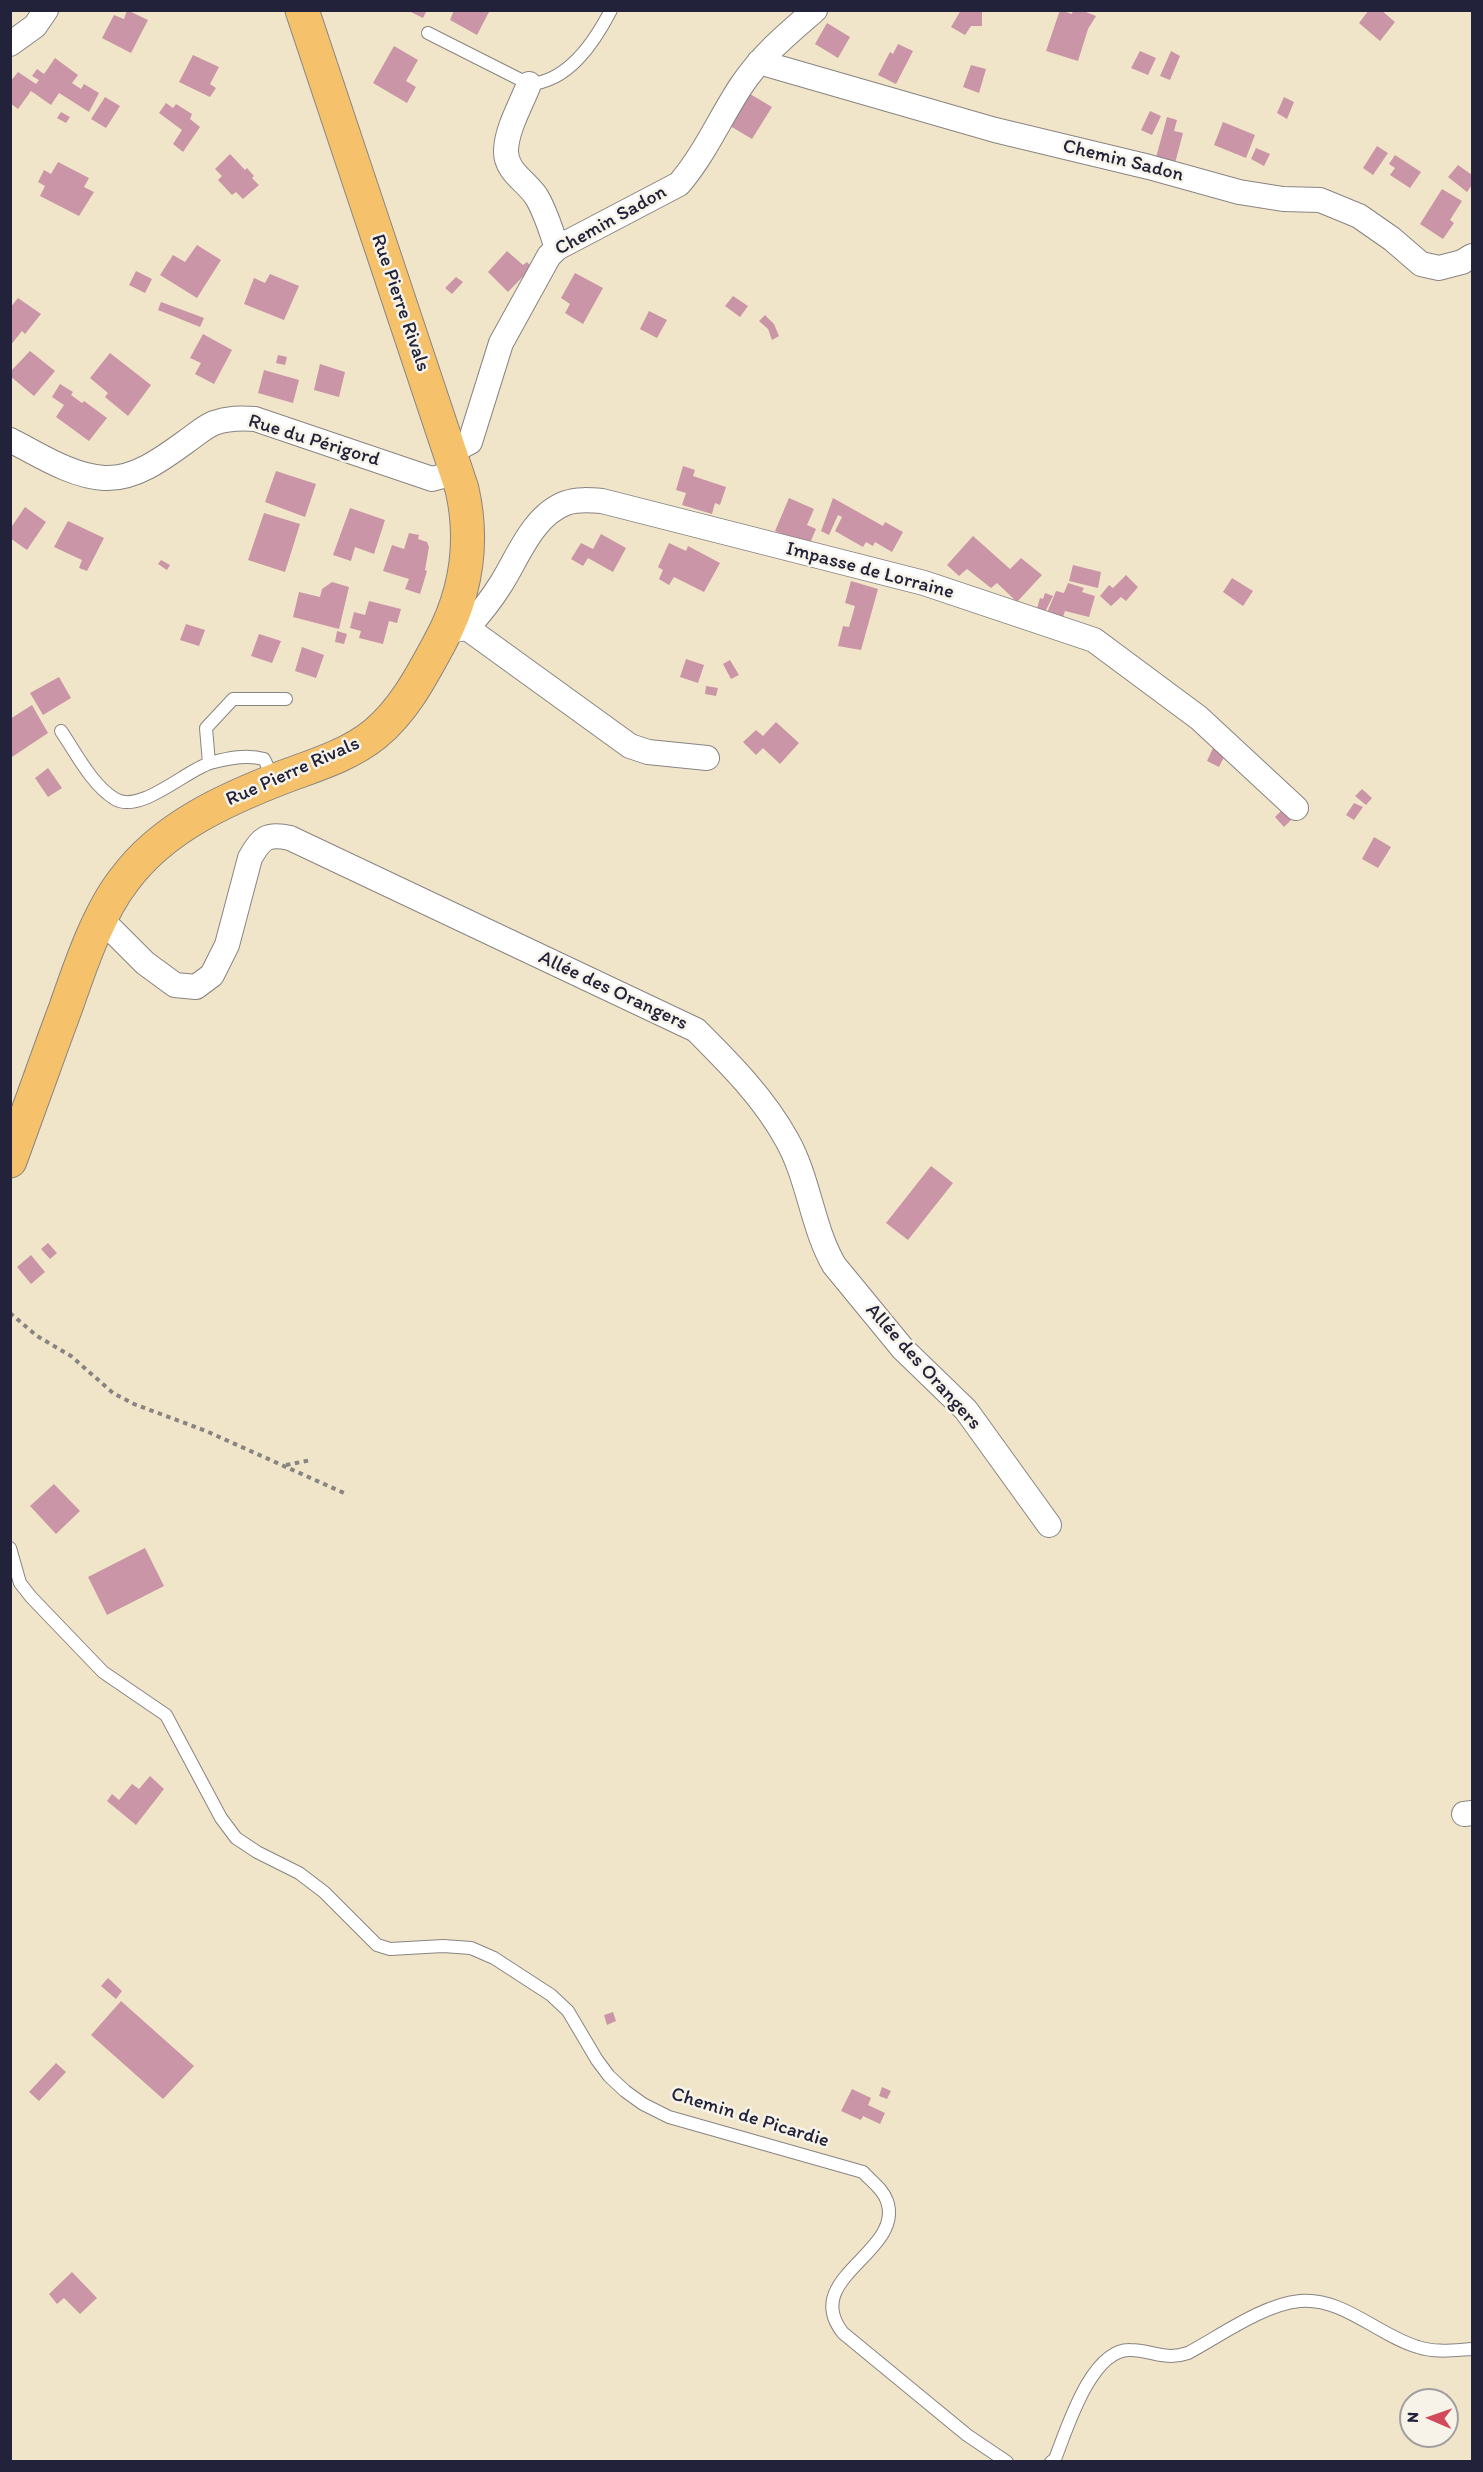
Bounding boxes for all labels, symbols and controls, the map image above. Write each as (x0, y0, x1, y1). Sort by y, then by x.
street label: Chemin Sadon (1060, 134, 1186, 188)
street label: Chemin Sadon (551, 181, 671, 261)
street label: Rue Pierre Rivals (365, 231, 435, 375)
street label: Rue du Périgord (245, 410, 383, 472)
street label: Impasse de Lorraine (783, 537, 957, 605)
street label: Rue Pierre Rivals (222, 732, 364, 812)
street label: Allée des Orangers (535, 946, 691, 1036)
street label: Allée des Orangers (860, 1299, 986, 1435)
street label: Chemin de Picardie (668, 2083, 832, 2153)
north arrow (1399, 2388, 1459, 2448)
text: N (1403, 2412, 1422, 2423)

